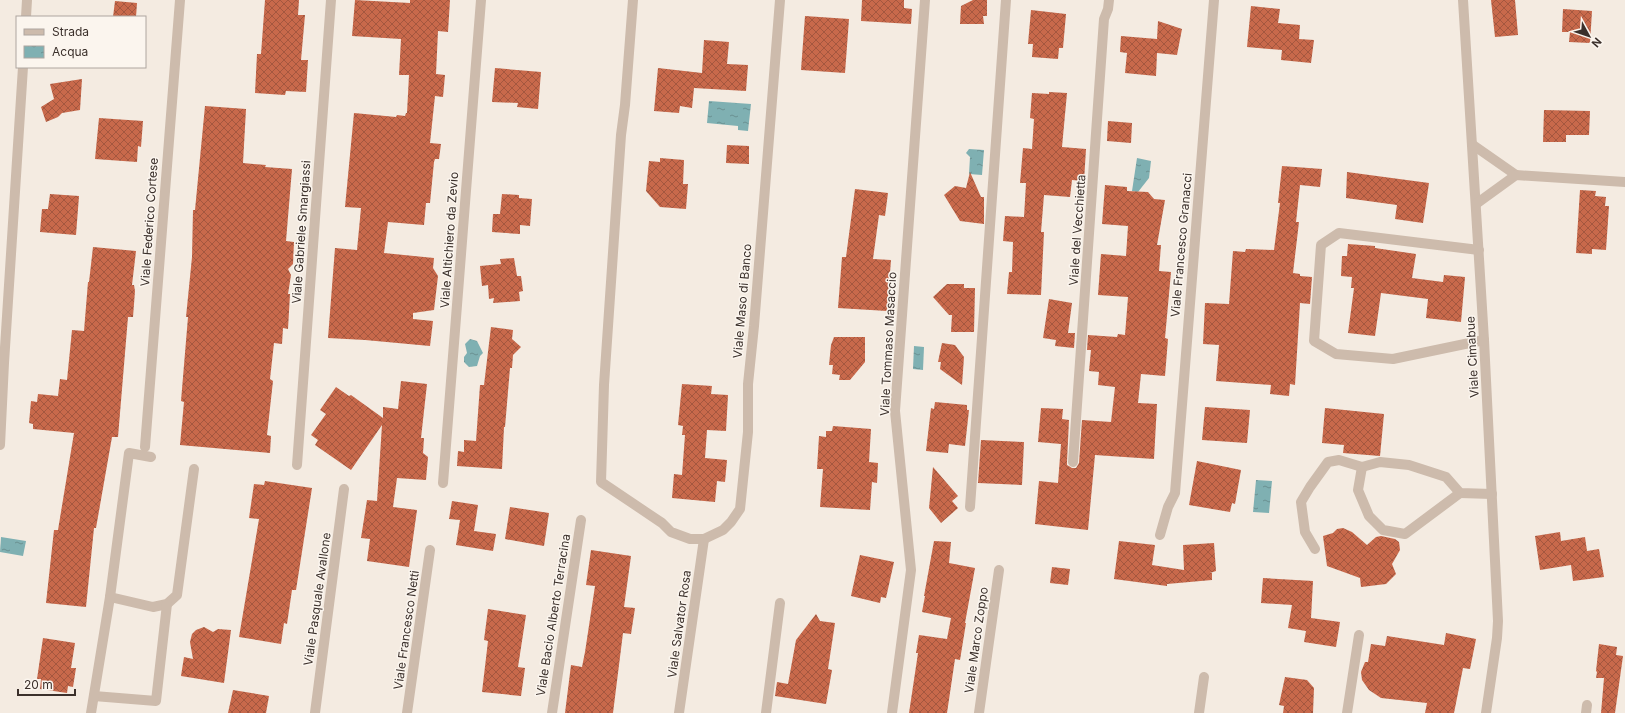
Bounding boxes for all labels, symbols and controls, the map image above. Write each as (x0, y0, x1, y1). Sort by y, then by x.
legend (16, 16, 146, 68)
north arrow (1569, 16, 1609, 56)
text: Strada (52, 24, 89, 39)
text: N (1589, 35, 1605, 50)
text: Acqua (52, 44, 88, 59)
street label: Viale Federico Cortese (137, 157, 161, 287)
street label: Viale Gabriele Smargiassi (288, 160, 314, 304)
street label: Viale Altichiero da Zevio (437, 171, 461, 309)
street label: Viale Francesco Granacci (1167, 172, 1195, 318)
street label: Viale del Vecchietta (1066, 174, 1088, 286)
street label: Viale Maso di Banco (730, 243, 754, 359)
street label: Viale Tommaso Masaccio (877, 272, 899, 416)
street label: Viale Cimabue (1462, 316, 1482, 398)
street label: Viale Pasquale Avallone (300, 531, 334, 667)
street label: Viale Bacio Alberto Terracina (533, 533, 573, 697)
street label: Viale Francesco Netti (390, 569, 422, 691)
street label: Viale Salvator Rosa (664, 569, 694, 679)
street label: Viale Marco Zoppo (961, 586, 991, 694)
scale bar (18, 671, 75, 697)
text: 20 m (24, 677, 53, 692)

